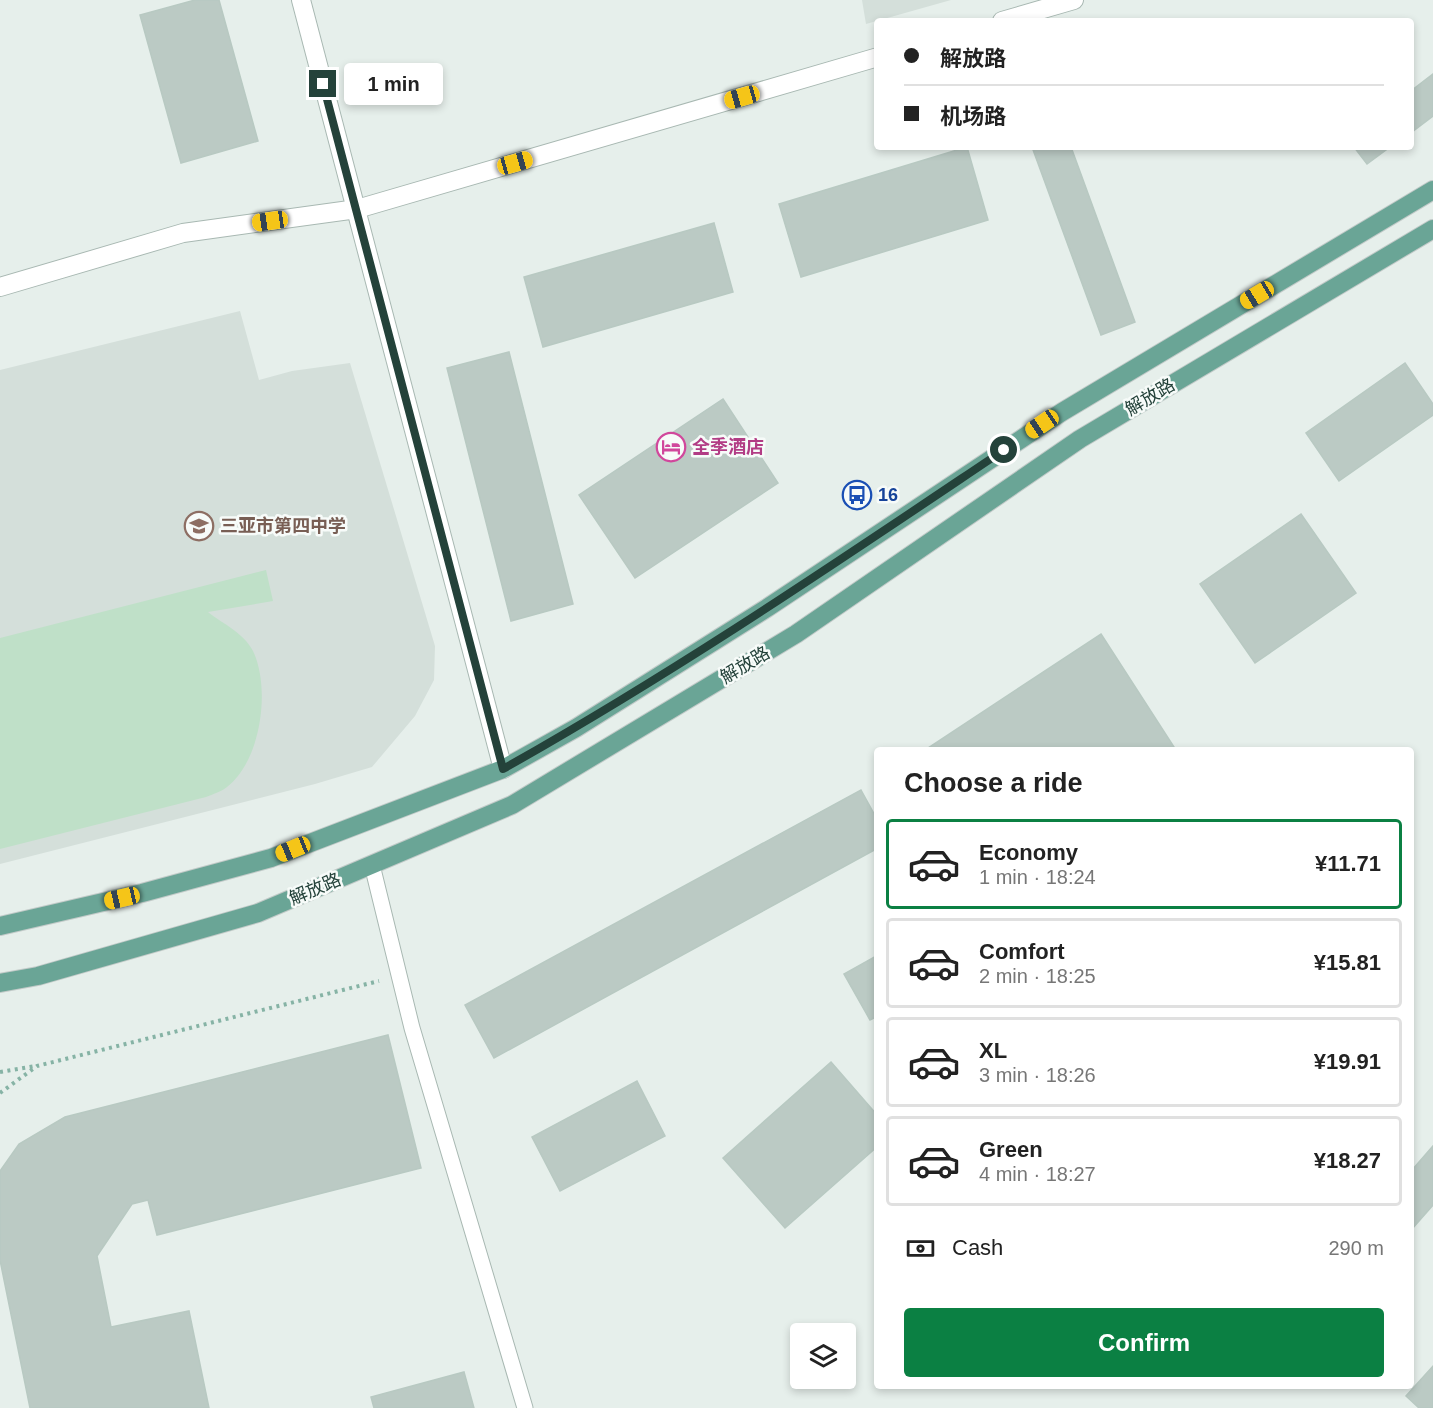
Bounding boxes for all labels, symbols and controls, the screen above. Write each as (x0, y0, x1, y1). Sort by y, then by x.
text: 解放路 (940, 46, 1006, 71)
callout: 1 min (344, 63, 443, 105)
route end (309, 70, 336, 97)
text: 1 min (367, 73, 420, 95)
car (722, 83, 762, 111)
text: 机场路 (940, 104, 1006, 129)
car (495, 149, 535, 177)
car (251, 210, 289, 232)
car (1237, 278, 1277, 312)
street label: 解放路 (1122, 375, 1178, 419)
car (1022, 406, 1062, 442)
hotel icon: 全季酒店 (655, 431, 687, 463)
route start (990, 436, 1017, 463)
place label: 全季酒店 (692, 437, 764, 457)
bus stop icon: 16 (841, 479, 873, 511)
place label: 16 (878, 485, 898, 505)
school or university icon: 三亚市第四中学 (183, 510, 215, 542)
place label: 三亚市第四中学 (220, 516, 346, 536)
street label: 解放路 (717, 643, 773, 687)
text: Choose a ride (904, 768, 1083, 798)
car (273, 834, 313, 864)
icon: car (907, 837, 961, 891)
text: Economy (979, 840, 1078, 865)
text: ¥11.71 (1315, 851, 1381, 876)
text: 1 min · 18:24 (979, 866, 1096, 888)
street label: 解放路 (286, 869, 344, 909)
car (102, 885, 142, 911)
icon: car (907, 936, 961, 990)
text: Comfort (979, 939, 1065, 964)
text: ¥15.81 (1314, 950, 1381, 975)
text: 2 min · 18:25 (979, 965, 1096, 987)
icon: car (907, 1035, 961, 1089)
text: XL (979, 1038, 1007, 1063)
text: ¥19.91 (1314, 1049, 1381, 1074)
text: 3 min · 18:26 (979, 1064, 1096, 1086)
icon: car (907, 1134, 961, 1188)
text: Green (979, 1137, 1043, 1162)
text: ¥18.27 (1314, 1148, 1381, 1173)
text: 4 min · 18:27 (979, 1163, 1096, 1185)
icon: cash (904, 1232, 937, 1265)
text: Cash (952, 1235, 1003, 1260)
text: 290 m (1328, 1237, 1384, 1259)
button: Confirm (904, 1308, 1384, 1377)
map controls (790, 1323, 856, 1389)
button: layers (790, 1323, 856, 1389)

